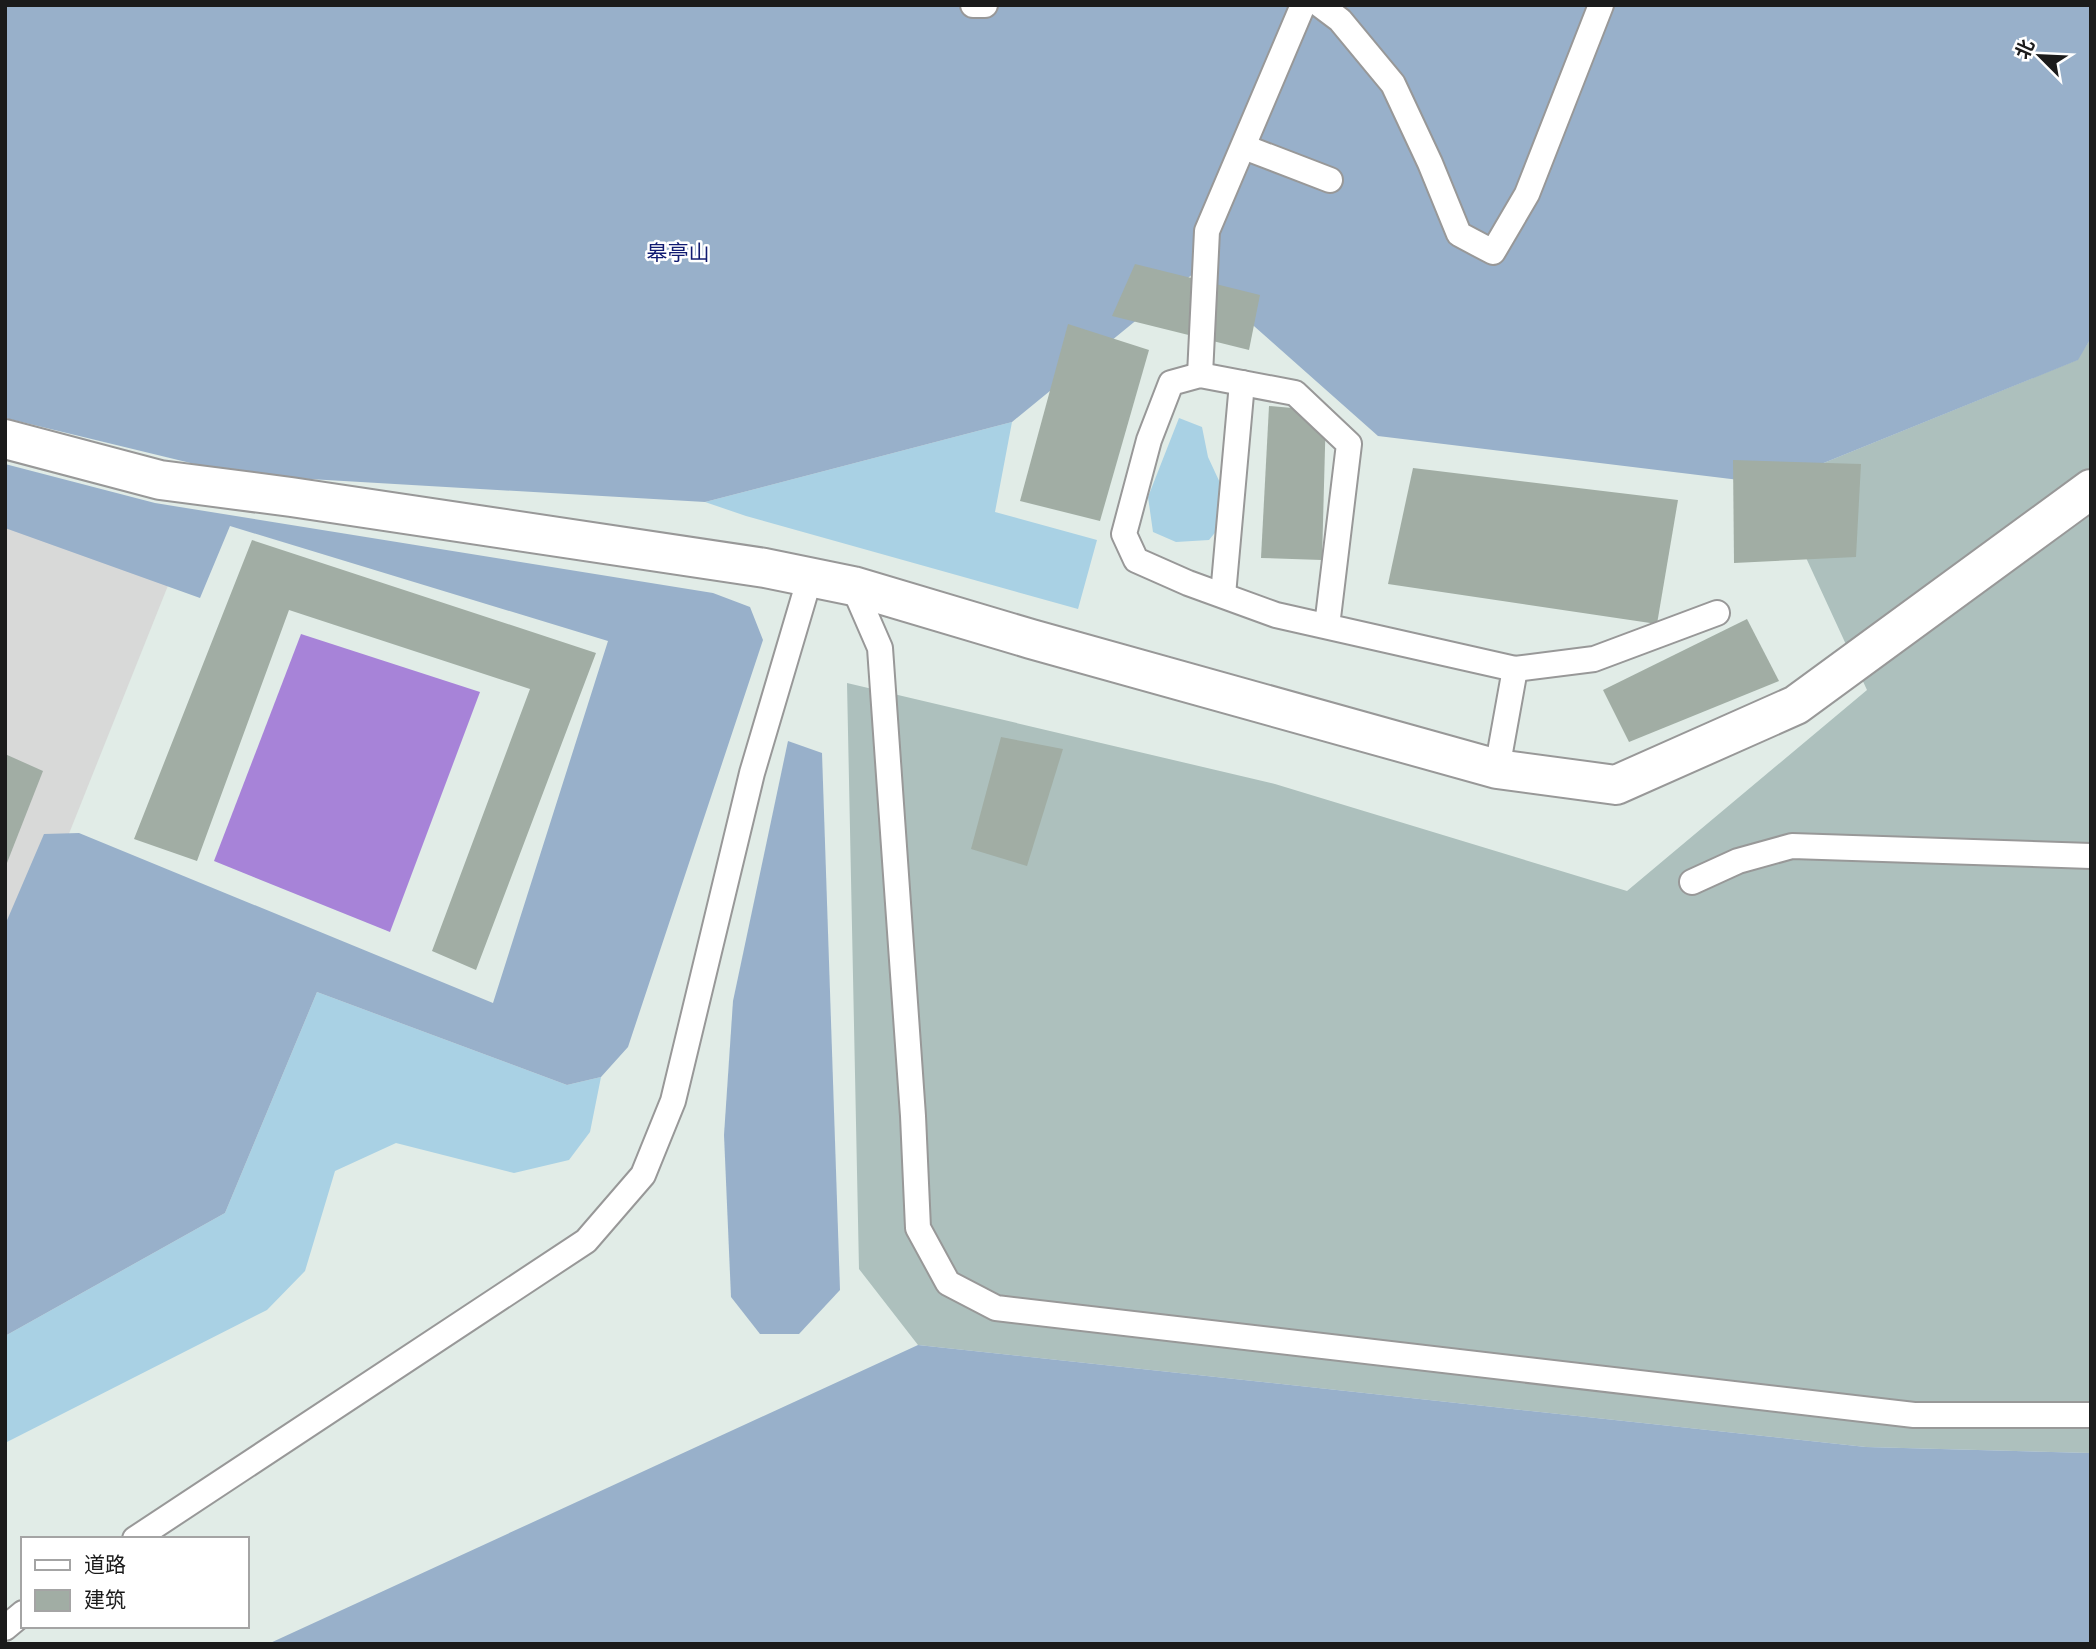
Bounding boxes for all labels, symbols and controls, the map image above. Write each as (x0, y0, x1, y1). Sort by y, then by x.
north arrow (2005, 21, 2075, 91)
text: 北 (2011, 36, 2039, 63)
park label: 皋亭山 (647, 240, 710, 265)
legend (21, 1537, 248, 1628)
text: 道路 (84, 1552, 126, 1577)
text: 建筑 (84, 1587, 126, 1612)

